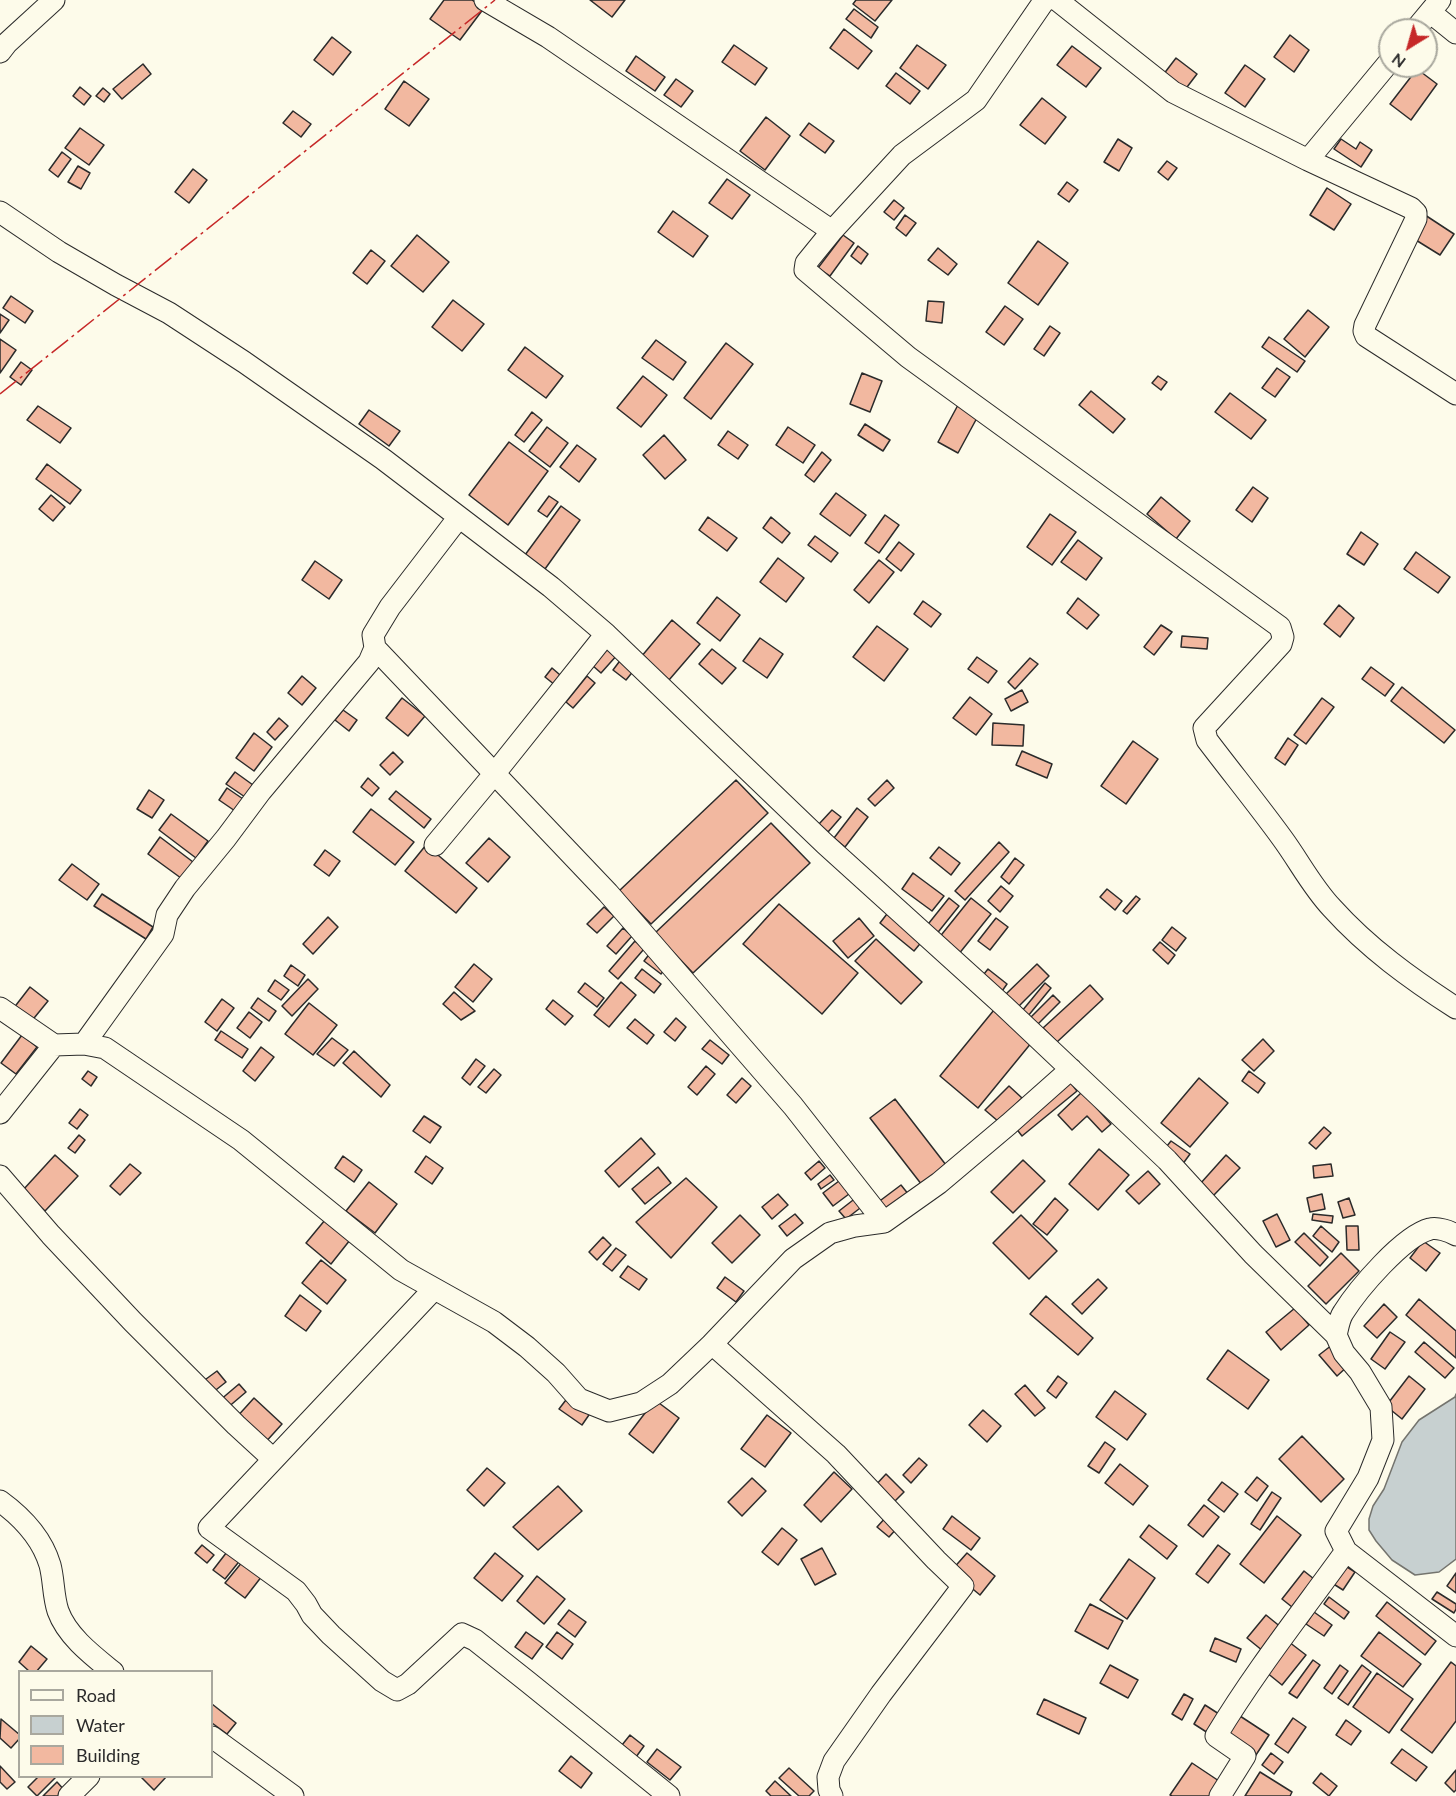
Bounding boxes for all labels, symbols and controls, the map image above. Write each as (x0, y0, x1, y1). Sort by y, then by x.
north arrow (1378, 18, 1438, 78)
text: N (1387, 50, 1409, 72)
legend (18, 1670, 213, 1778)
text: Road (76, 1684, 116, 1706)
text: Water (76, 1714, 125, 1736)
text: Building (76, 1744, 140, 1766)

